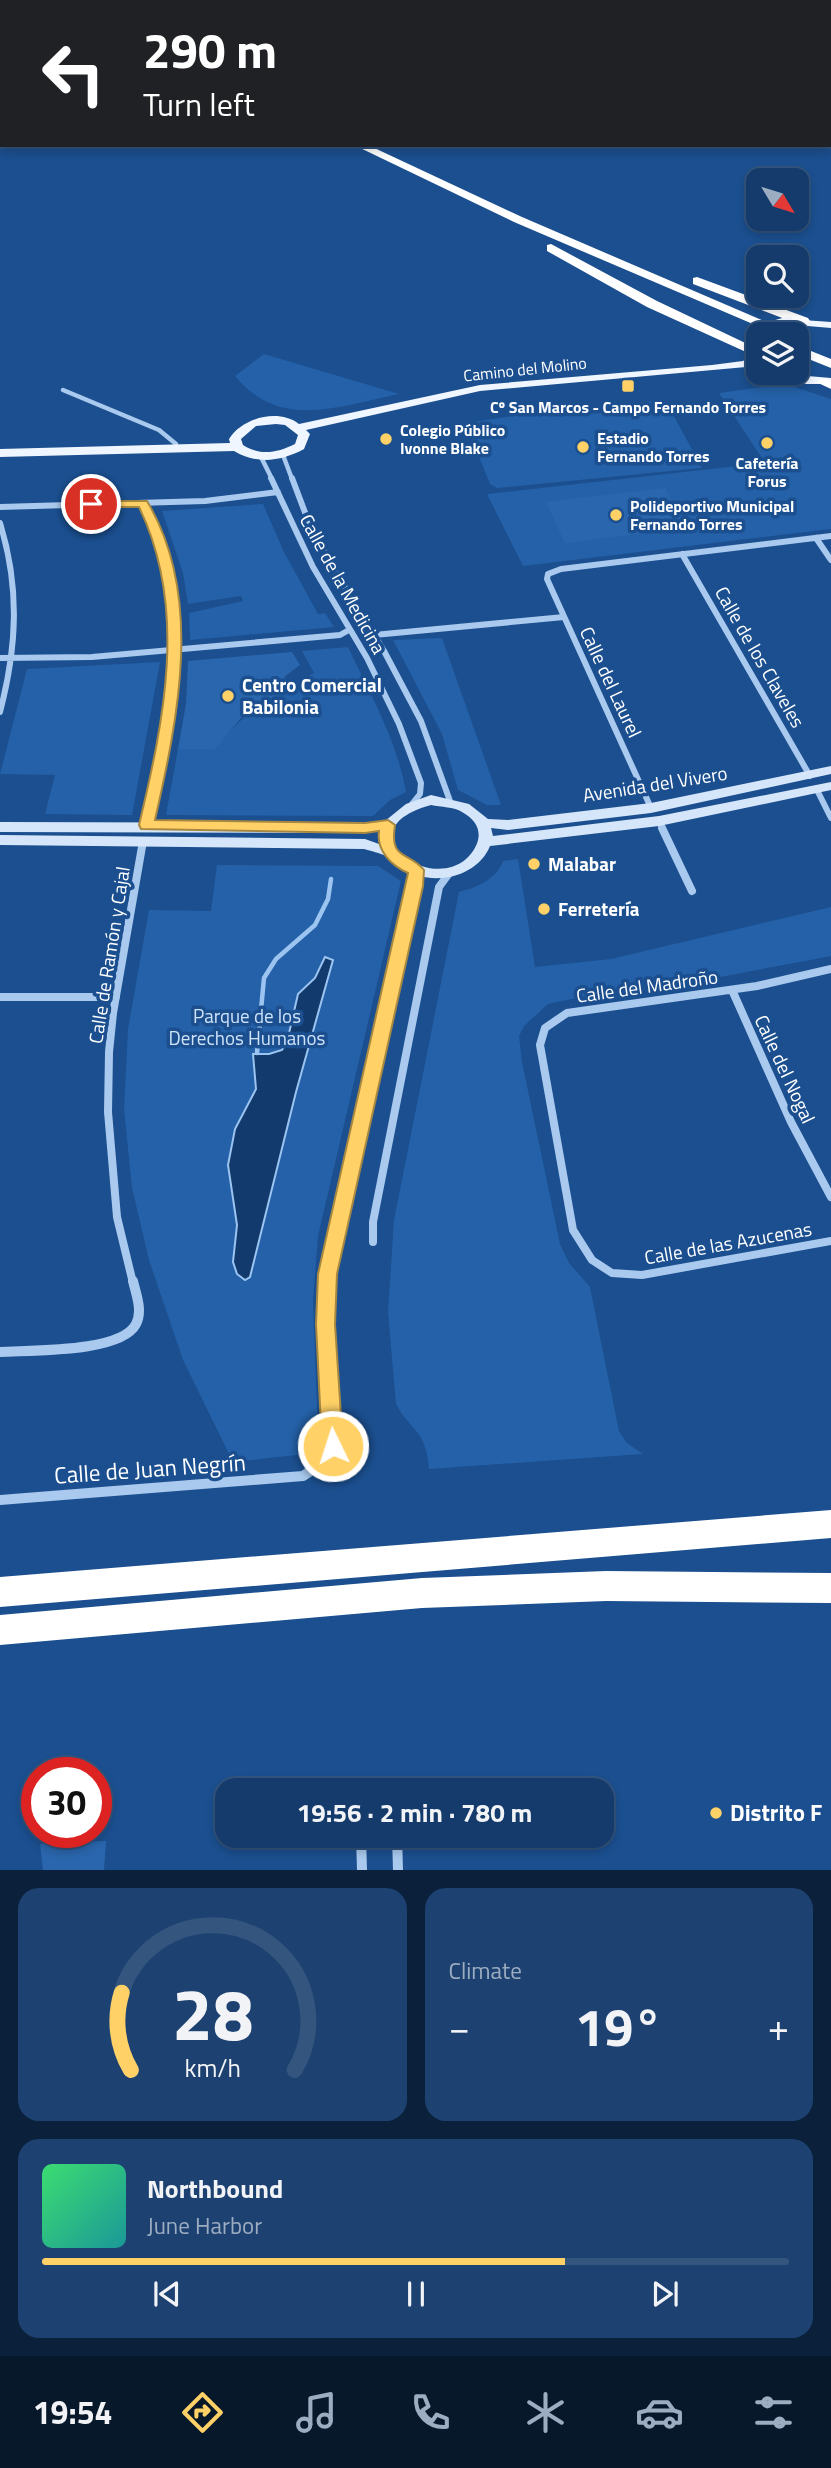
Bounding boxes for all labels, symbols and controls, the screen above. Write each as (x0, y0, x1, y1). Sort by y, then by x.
text: 290 m (143, 12, 277, 87)
icon: left (28, 28, 119, 119)
text: Turn left (143, 80, 255, 128)
north arrow (746, 168, 808, 231)
map controls (746, 168, 809, 385)
button: search (746, 245, 809, 308)
button: layers (746, 322, 809, 385)
street label: Camino del Molino (462, 351, 588, 387)
marker: Cº San Marcos - Campo Fernando Torres (620, 378, 636, 394)
place label: Cº San Marcos - Campo Fernando Torres (490, 395, 766, 419)
place label: Colegio Público Ivonne Blake (400, 418, 505, 460)
place label: Estadio Fernando Torres (597, 426, 709, 468)
marker: Colegio Público Ivonne Blake (378, 431, 394, 447)
marker: Cafetería Forus (759, 435, 775, 451)
marker: Estadio Fernando Torres (575, 439, 591, 455)
place label: Cafetería Forus (736, 451, 798, 493)
pin (61, 474, 121, 534)
icon: arrive (72, 485, 110, 523)
place label: Polideportivo Municipal Fernando Torres (630, 494, 794, 536)
marker: Polideportivo Municipal Fernando Torres (608, 507, 624, 523)
street label: Calle de la Medicina (293, 508, 394, 659)
street label: Calle de los Claveles (708, 581, 813, 733)
street label: Calle del Laurel (573, 621, 650, 742)
place label: Centro Comercial Babilonia (242, 670, 382, 721)
marker: Centro Comercial Babilonia (220, 688, 236, 704)
street label: Avenida del Vivero (581, 758, 729, 809)
place label: Malabar (548, 849, 616, 878)
marker: Malabar (526, 856, 542, 872)
street label: Calle de Ramón y Cajal (80, 864, 137, 1046)
place label: Ferretería (558, 894, 640, 923)
marker: Ferretería (536, 901, 552, 917)
street label: Calle del Madroño (574, 961, 720, 1010)
park label: Parque de los Derechos Humanos (169, 1001, 326, 1052)
street label: Calle del Nogal (748, 1010, 823, 1128)
street label: Calle de las Azucenas (642, 1213, 814, 1272)
position arrow (296, 1409, 370, 1483)
street label: Calle de Juan Negrín (53, 1444, 247, 1493)
speed limit sign: 30 (21, 1757, 112, 1848)
text: 19:56 · 2 min · 780 m (297, 1793, 532, 1832)
place label: Distrito F (730, 1795, 822, 1830)
marker: Distrito F (708, 1805, 724, 1821)
text: Climate (449, 1953, 522, 1988)
text: 28 (171, 1959, 253, 2069)
text: 19° (575, 1987, 662, 2066)
text: − (449, 1998, 470, 2056)
text: + (768, 1998, 789, 2056)
text: km/h (184, 2049, 241, 2087)
text: Northbound (147, 2169, 283, 2208)
text: June Harbor (147, 2208, 262, 2243)
icon: previous (148, 2275, 186, 2313)
icon: pause (397, 2275, 435, 2313)
icon: next (646, 2275, 684, 2313)
text: 19:54 (33, 2388, 113, 2436)
icon: directions (178, 2388, 227, 2437)
icon: music (292, 2388, 341, 2437)
icon: phone (406, 2388, 455, 2437)
icon: climate (521, 2388, 570, 2437)
icon: car (635, 2388, 684, 2437)
icon: filters (749, 2388, 798, 2437)

